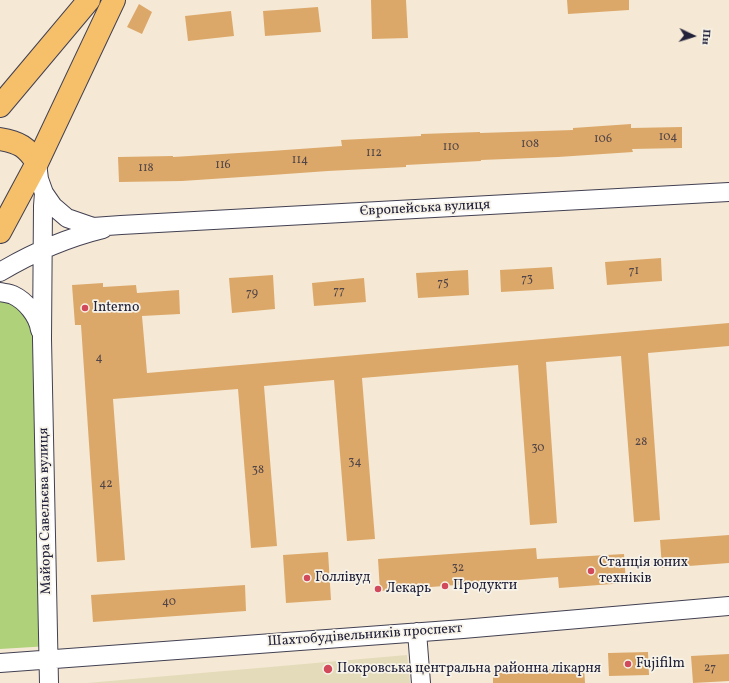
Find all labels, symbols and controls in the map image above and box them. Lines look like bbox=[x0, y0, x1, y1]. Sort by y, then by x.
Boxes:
north arrow bbox=[673, 16, 713, 56]
text: Пн bbox=[697, 29, 713, 45]
house number: 104 bbox=[659, 131, 677, 145]
house number: 106 bbox=[594, 133, 612, 147]
house number: 108 bbox=[521, 138, 539, 152]
house number: 110 bbox=[443, 141, 459, 155]
house number: 112 bbox=[366, 147, 382, 161]
house number: 114 bbox=[292, 154, 308, 168]
house number: 116 bbox=[215, 159, 231, 173]
house number: 118 bbox=[138, 162, 154, 176]
street label: Європейська вулиця bbox=[359, 197, 491, 221]
house number: 71 bbox=[629, 265, 639, 279]
house number: 73 bbox=[521, 273, 533, 287]
house number: 75 bbox=[437, 277, 449, 291]
house number: 77 bbox=[333, 285, 345, 299]
house number: 79 bbox=[246, 287, 258, 301]
place label: Interno bbox=[93, 300, 139, 316]
marker: Interno bbox=[80, 303, 90, 313]
house number: 4 bbox=[95, 352, 103, 366]
street label: Майора Савельєва вулиця bbox=[36, 427, 56, 595]
house number: 28 bbox=[635, 436, 647, 450]
house number: 30 bbox=[531, 442, 545, 456]
house number: 34 bbox=[348, 456, 362, 470]
house number: 38 bbox=[252, 464, 264, 478]
house number: 42 bbox=[99, 478, 113, 492]
place label: Станція юних техніків bbox=[599, 555, 688, 588]
house number: 32 bbox=[452, 562, 464, 576]
marker: Станція юних техніків bbox=[586, 566, 596, 576]
place label: Голлівуд bbox=[315, 570, 370, 586]
marker: Голлівуд bbox=[302, 573, 312, 583]
place label: Продукти bbox=[453, 578, 517, 594]
place label: Лекарь bbox=[386, 581, 431, 597]
marker: Продукти bbox=[440, 581, 450, 591]
marker: Лекарь bbox=[373, 584, 383, 594]
house number: 40 bbox=[162, 596, 176, 610]
street label: Шахтобудівельників проспект bbox=[267, 621, 463, 651]
place label: Fujifilm bbox=[636, 656, 685, 672]
marker: Fujifilm bbox=[623, 659, 633, 669]
place label: Покровська центральна районна лікарня bbox=[337, 661, 601, 677]
house number: 27 bbox=[704, 662, 716, 676]
marker: Покровська центральна районна лікарня bbox=[322, 663, 334, 675]

